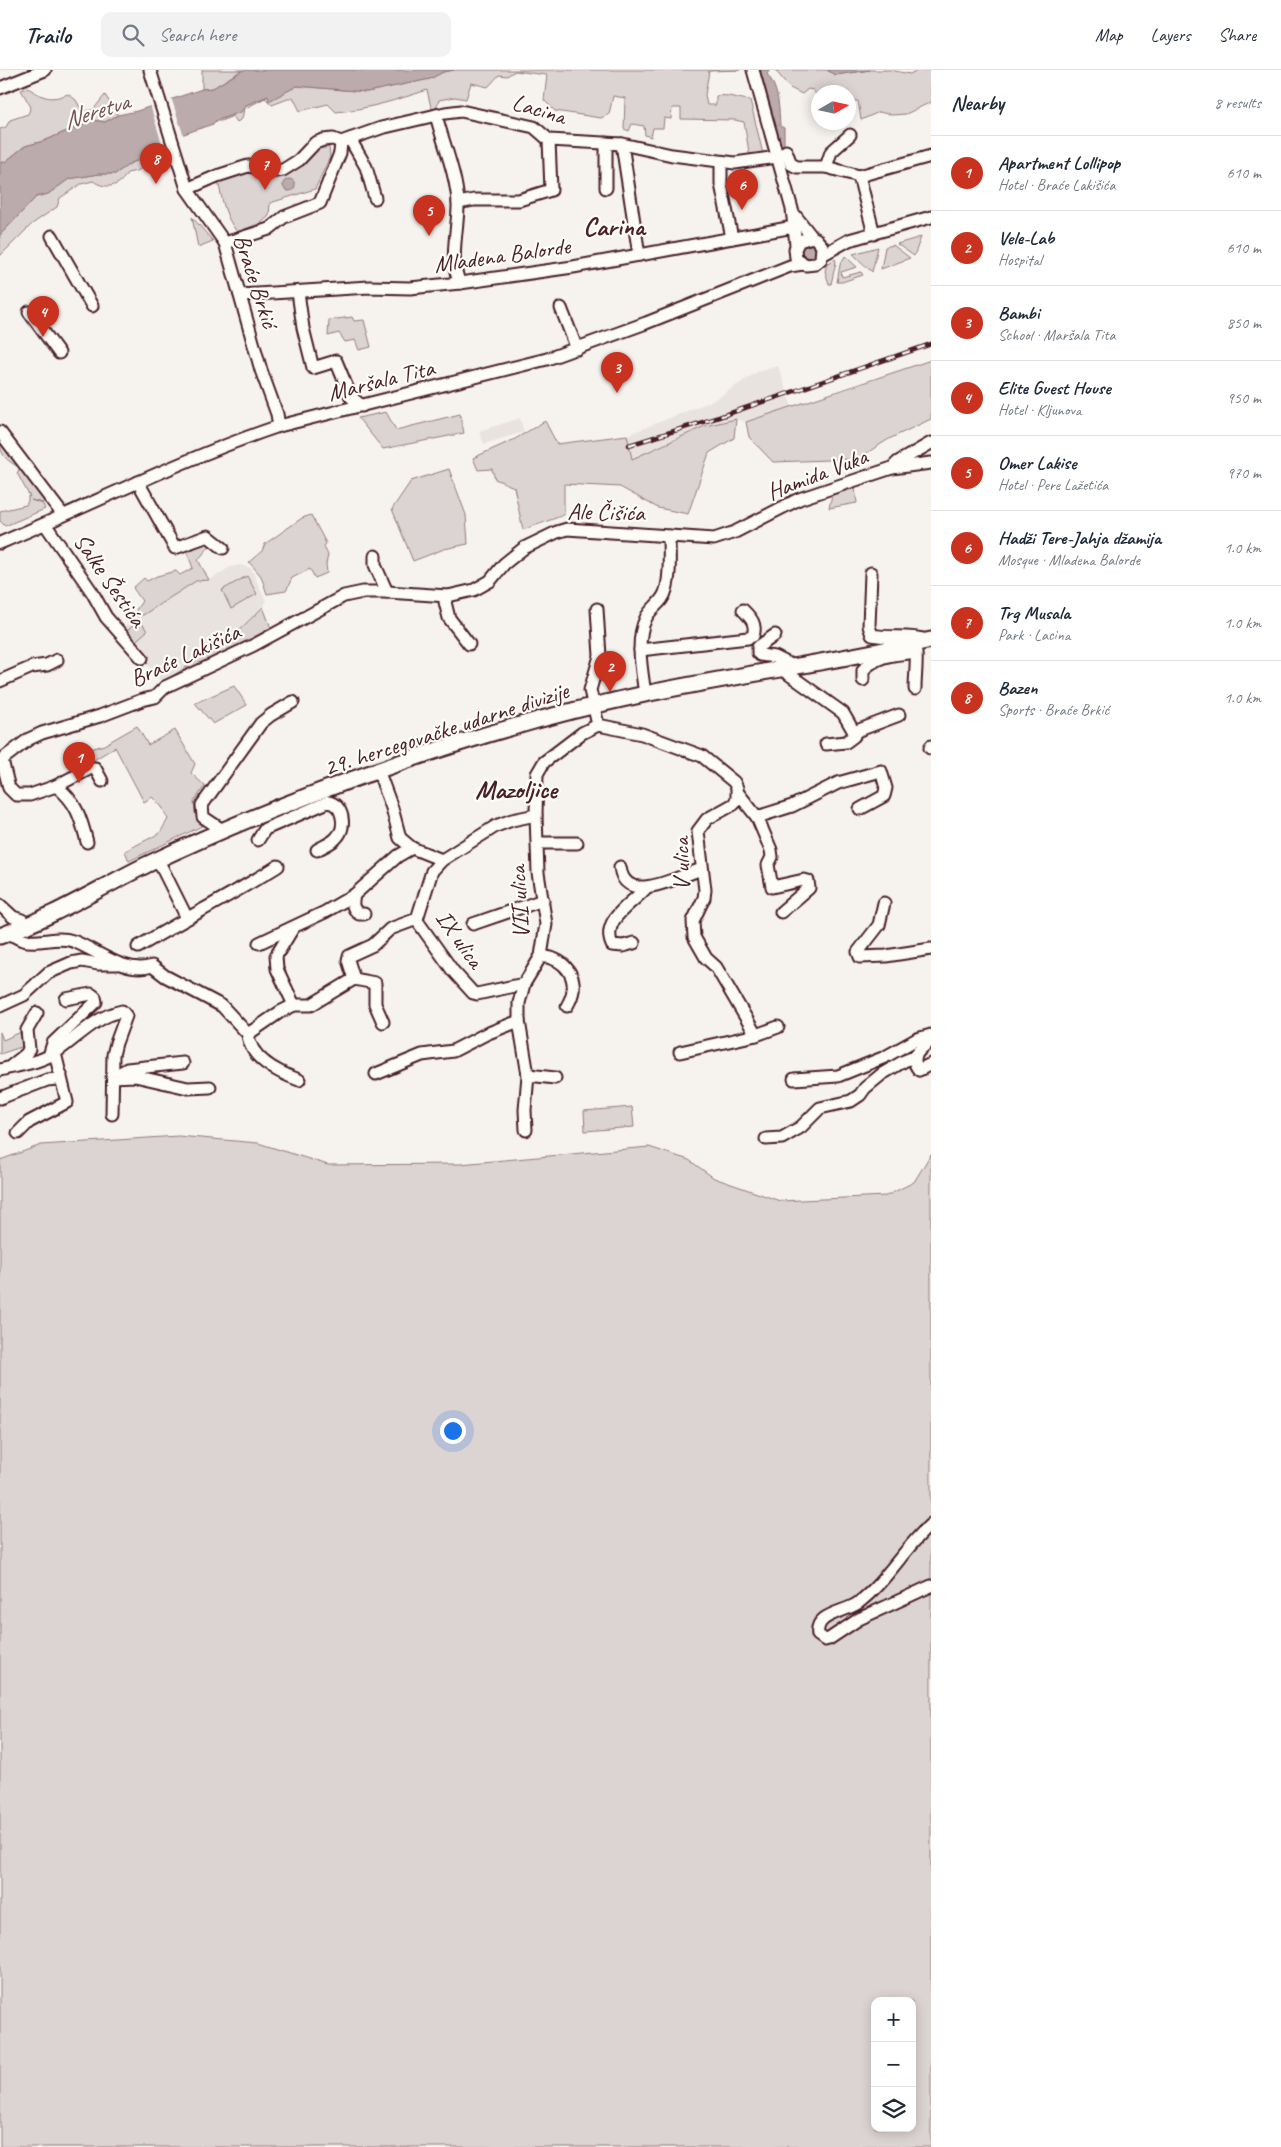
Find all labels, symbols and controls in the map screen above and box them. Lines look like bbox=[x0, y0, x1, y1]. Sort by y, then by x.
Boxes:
search box bbox=[101, 12, 451, 57]
text: Trailo bbox=[25, 20, 71, 50]
icon: search bbox=[119, 21, 147, 49]
text: Search here bbox=[159, 23, 236, 47]
text: Map bbox=[1095, 24, 1123, 46]
text: Layers bbox=[1151, 24, 1190, 46]
text: Share bbox=[1218, 24, 1256, 46]
water label: Neretva bbox=[59, 85, 136, 137]
north arrow bbox=[811, 85, 856, 130]
street label: Lacina bbox=[509, 87, 571, 132]
text: Nearby bbox=[951, 90, 1004, 116]
text: 8 results bbox=[1214, 93, 1261, 113]
pin: 8 bbox=[140, 143, 172, 184]
pin: 7 bbox=[249, 149, 281, 190]
text: Apartment Lollipop bbox=[998, 151, 1120, 175]
text: 1 bbox=[963, 163, 971, 183]
text: 610 m bbox=[1227, 163, 1261, 183]
pin: 6 bbox=[726, 169, 758, 210]
text: Hotel · Braće Lakišića bbox=[998, 175, 1116, 195]
pin: 5 bbox=[413, 195, 445, 236]
district label: Carina bbox=[583, 210, 647, 243]
text: Vele-Lab bbox=[998, 226, 1054, 250]
street label: Braće Brkić bbox=[227, 230, 286, 335]
street label: Mladena Balorde bbox=[432, 230, 574, 279]
text: 2 bbox=[963, 238, 971, 258]
text: 610 m bbox=[1227, 238, 1261, 258]
text: Hospital bbox=[998, 250, 1042, 270]
pin: 4 bbox=[27, 296, 59, 337]
text: Bambi bbox=[998, 301, 1039, 325]
text: 3 bbox=[963, 313, 971, 333]
text: 850 m bbox=[1227, 313, 1261, 333]
text: School · Maršala Tita bbox=[998, 325, 1115, 345]
street label: Maršala Tita bbox=[325, 352, 439, 408]
pin: 3 bbox=[601, 352, 633, 393]
text: Elite Guest House bbox=[998, 376, 1111, 400]
text: 4 bbox=[963, 388, 971, 408]
text: 950 m bbox=[1227, 388, 1261, 408]
text: Hotel · Kljunova bbox=[998, 400, 1081, 420]
street label: Hamida Vuka bbox=[762, 441, 873, 507]
text: Omer Lakise bbox=[998, 451, 1076, 475]
text: 5 bbox=[964, 463, 970, 483]
text: 970 m bbox=[1227, 463, 1261, 483]
text: Hotel · Pere Lažetića bbox=[998, 475, 1108, 495]
street label: Ale Čišića bbox=[567, 496, 646, 528]
text: Hadži Tere-Jahja džamija bbox=[998, 526, 1161, 550]
street label: Salke Šestića bbox=[67, 527, 154, 634]
text: 6 bbox=[963, 538, 971, 558]
text: 1.0 km bbox=[1224, 538, 1261, 558]
text: Mosque · Mladena Balorde bbox=[998, 550, 1140, 570]
text: Trg Musala bbox=[998, 601, 1070, 625]
text: 7 bbox=[963, 613, 971, 633]
text: 1.0 km bbox=[1224, 613, 1261, 633]
street label: Braće Lakišića bbox=[125, 616, 246, 694]
text: Park · Lacina bbox=[998, 625, 1070, 645]
pin: 2 bbox=[594, 651, 626, 692]
street label: 29. hercegovačke udarne divizije bbox=[320, 675, 574, 783]
text: Bazen bbox=[998, 676, 1037, 700]
text: 8 bbox=[963, 688, 971, 708]
text: 1.0 km bbox=[1224, 688, 1261, 708]
text: Sports · Braće Brkić bbox=[998, 700, 1109, 720]
pin: 1 bbox=[63, 742, 95, 783]
district label: Mazoljice bbox=[475, 773, 559, 806]
street label: V ulica bbox=[665, 835, 696, 891]
street label: VII ulica bbox=[502, 863, 536, 939]
street label: IX ulica bbox=[429, 904, 492, 976]
your location bbox=[440, 1418, 466, 1444]
map controls bbox=[871, 1997, 916, 2132]
button: + bbox=[871, 1997, 916, 2042]
button: − bbox=[871, 2042, 916, 2087]
button: layers bbox=[871, 2087, 916, 2132]

